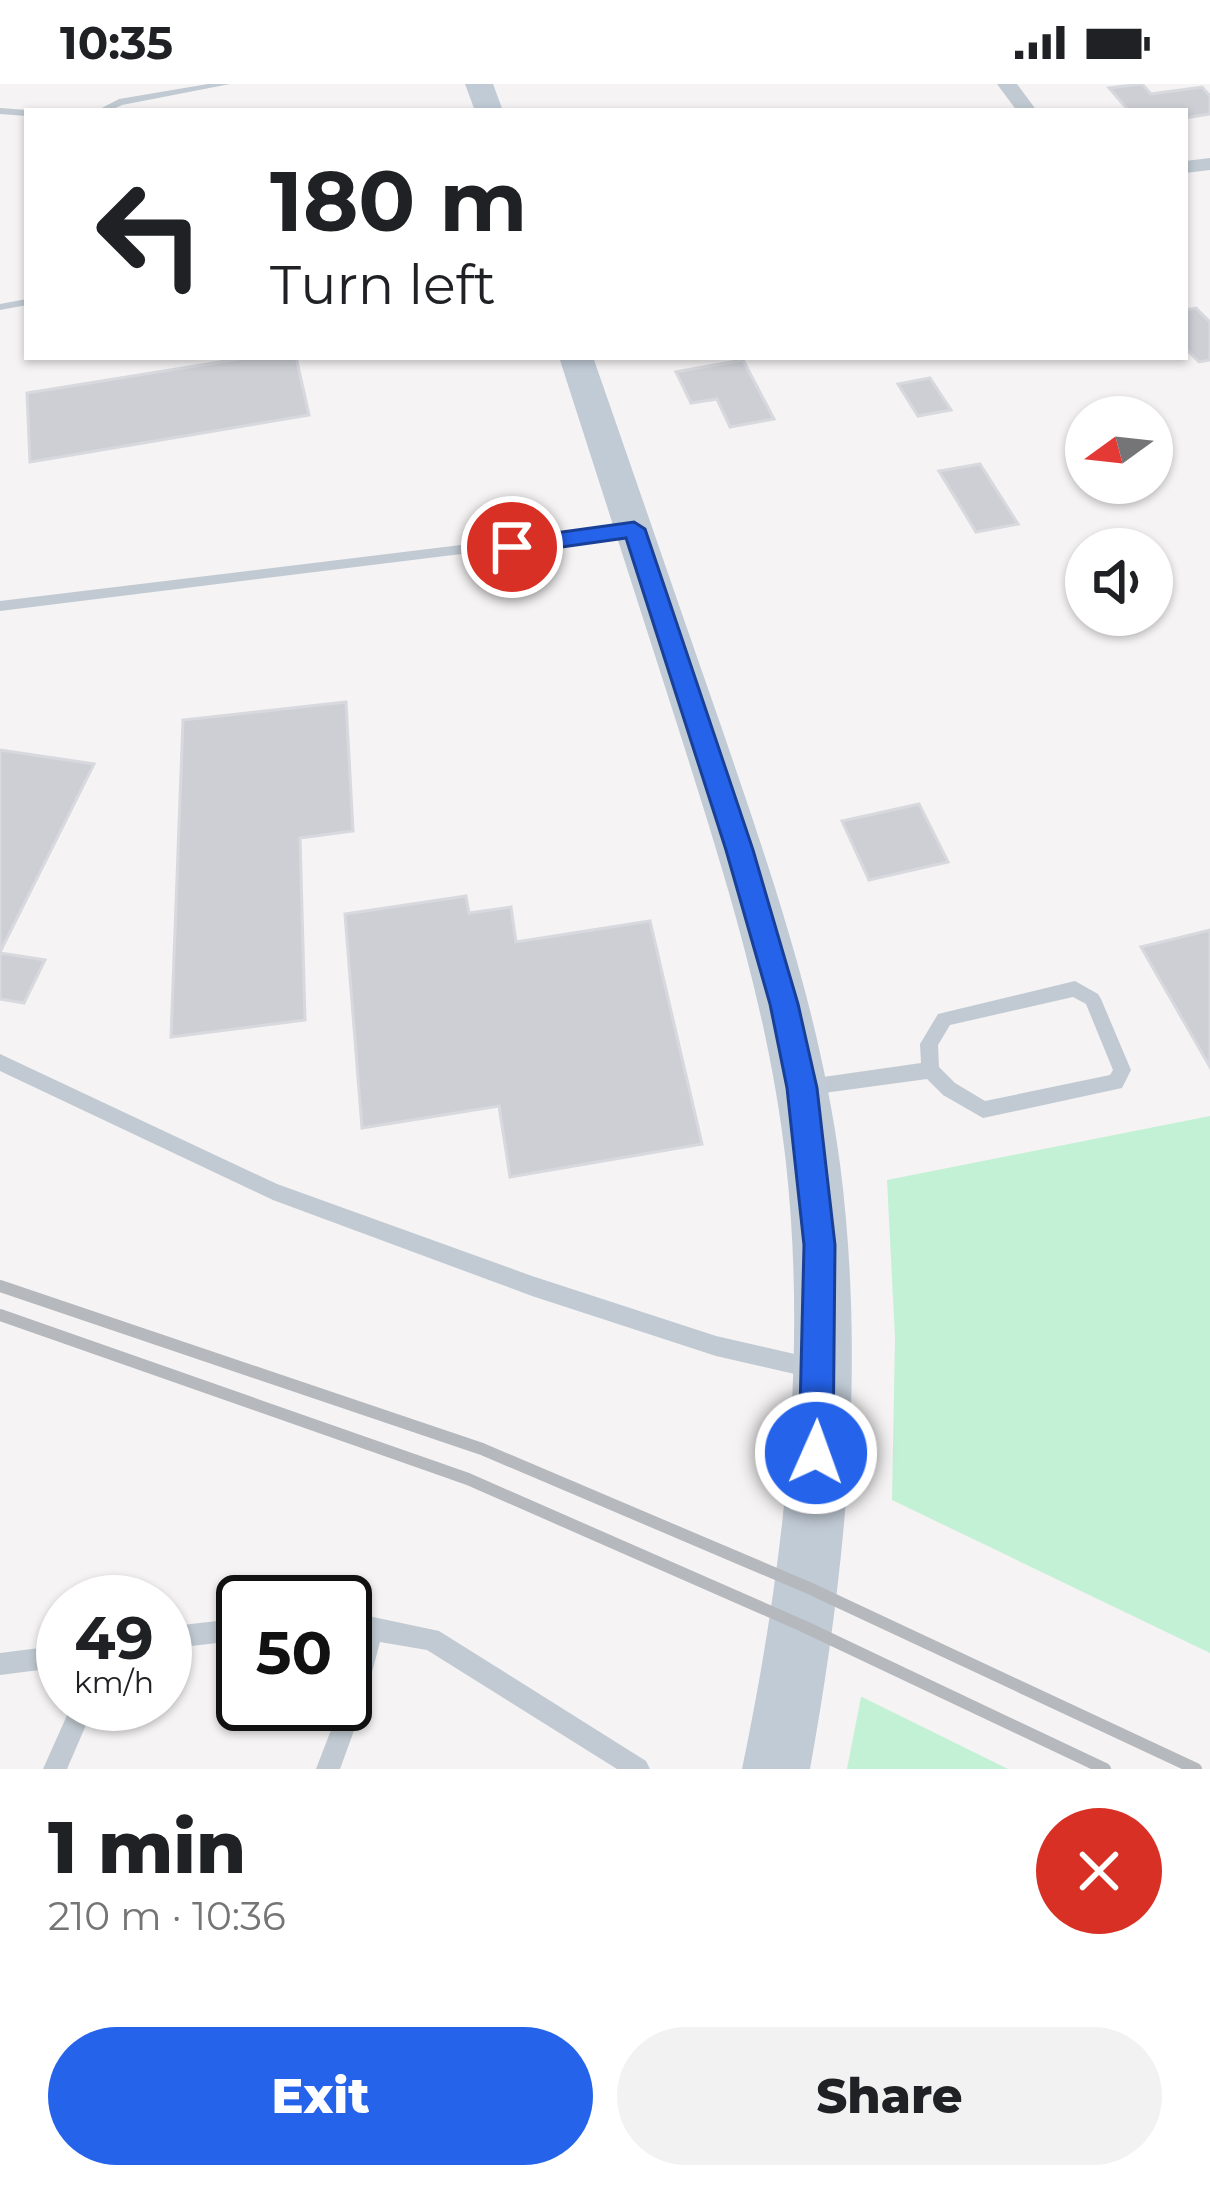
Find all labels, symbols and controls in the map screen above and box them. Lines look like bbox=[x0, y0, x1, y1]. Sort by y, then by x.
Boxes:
text: 10:35 bbox=[60, 15, 173, 70]
text: 180 m bbox=[270, 150, 527, 252]
icon: left bbox=[72, 156, 228, 312]
text: Turn left bbox=[270, 252, 496, 318]
north arrow bbox=[1065, 396, 1173, 504]
map controls bbox=[1065, 396, 1173, 636]
pin bbox=[461, 496, 563, 598]
icon: arrive bbox=[479, 514, 545, 580]
button: sound bbox=[1065, 528, 1173, 636]
position arrow bbox=[753, 1390, 879, 1516]
speed limit sign: 50 bbox=[216, 1575, 372, 1731]
text: 49 bbox=[74, 1601, 154, 1674]
text: km/h bbox=[74, 1664, 154, 1701]
text: 1 min bbox=[48, 1803, 246, 1891]
button: close bbox=[1036, 1808, 1162, 1934]
text: 210 m · 10:36 bbox=[48, 1892, 286, 1940]
button: Exit bbox=[48, 2027, 593, 2165]
button: Share bbox=[617, 2027, 1162, 2165]

